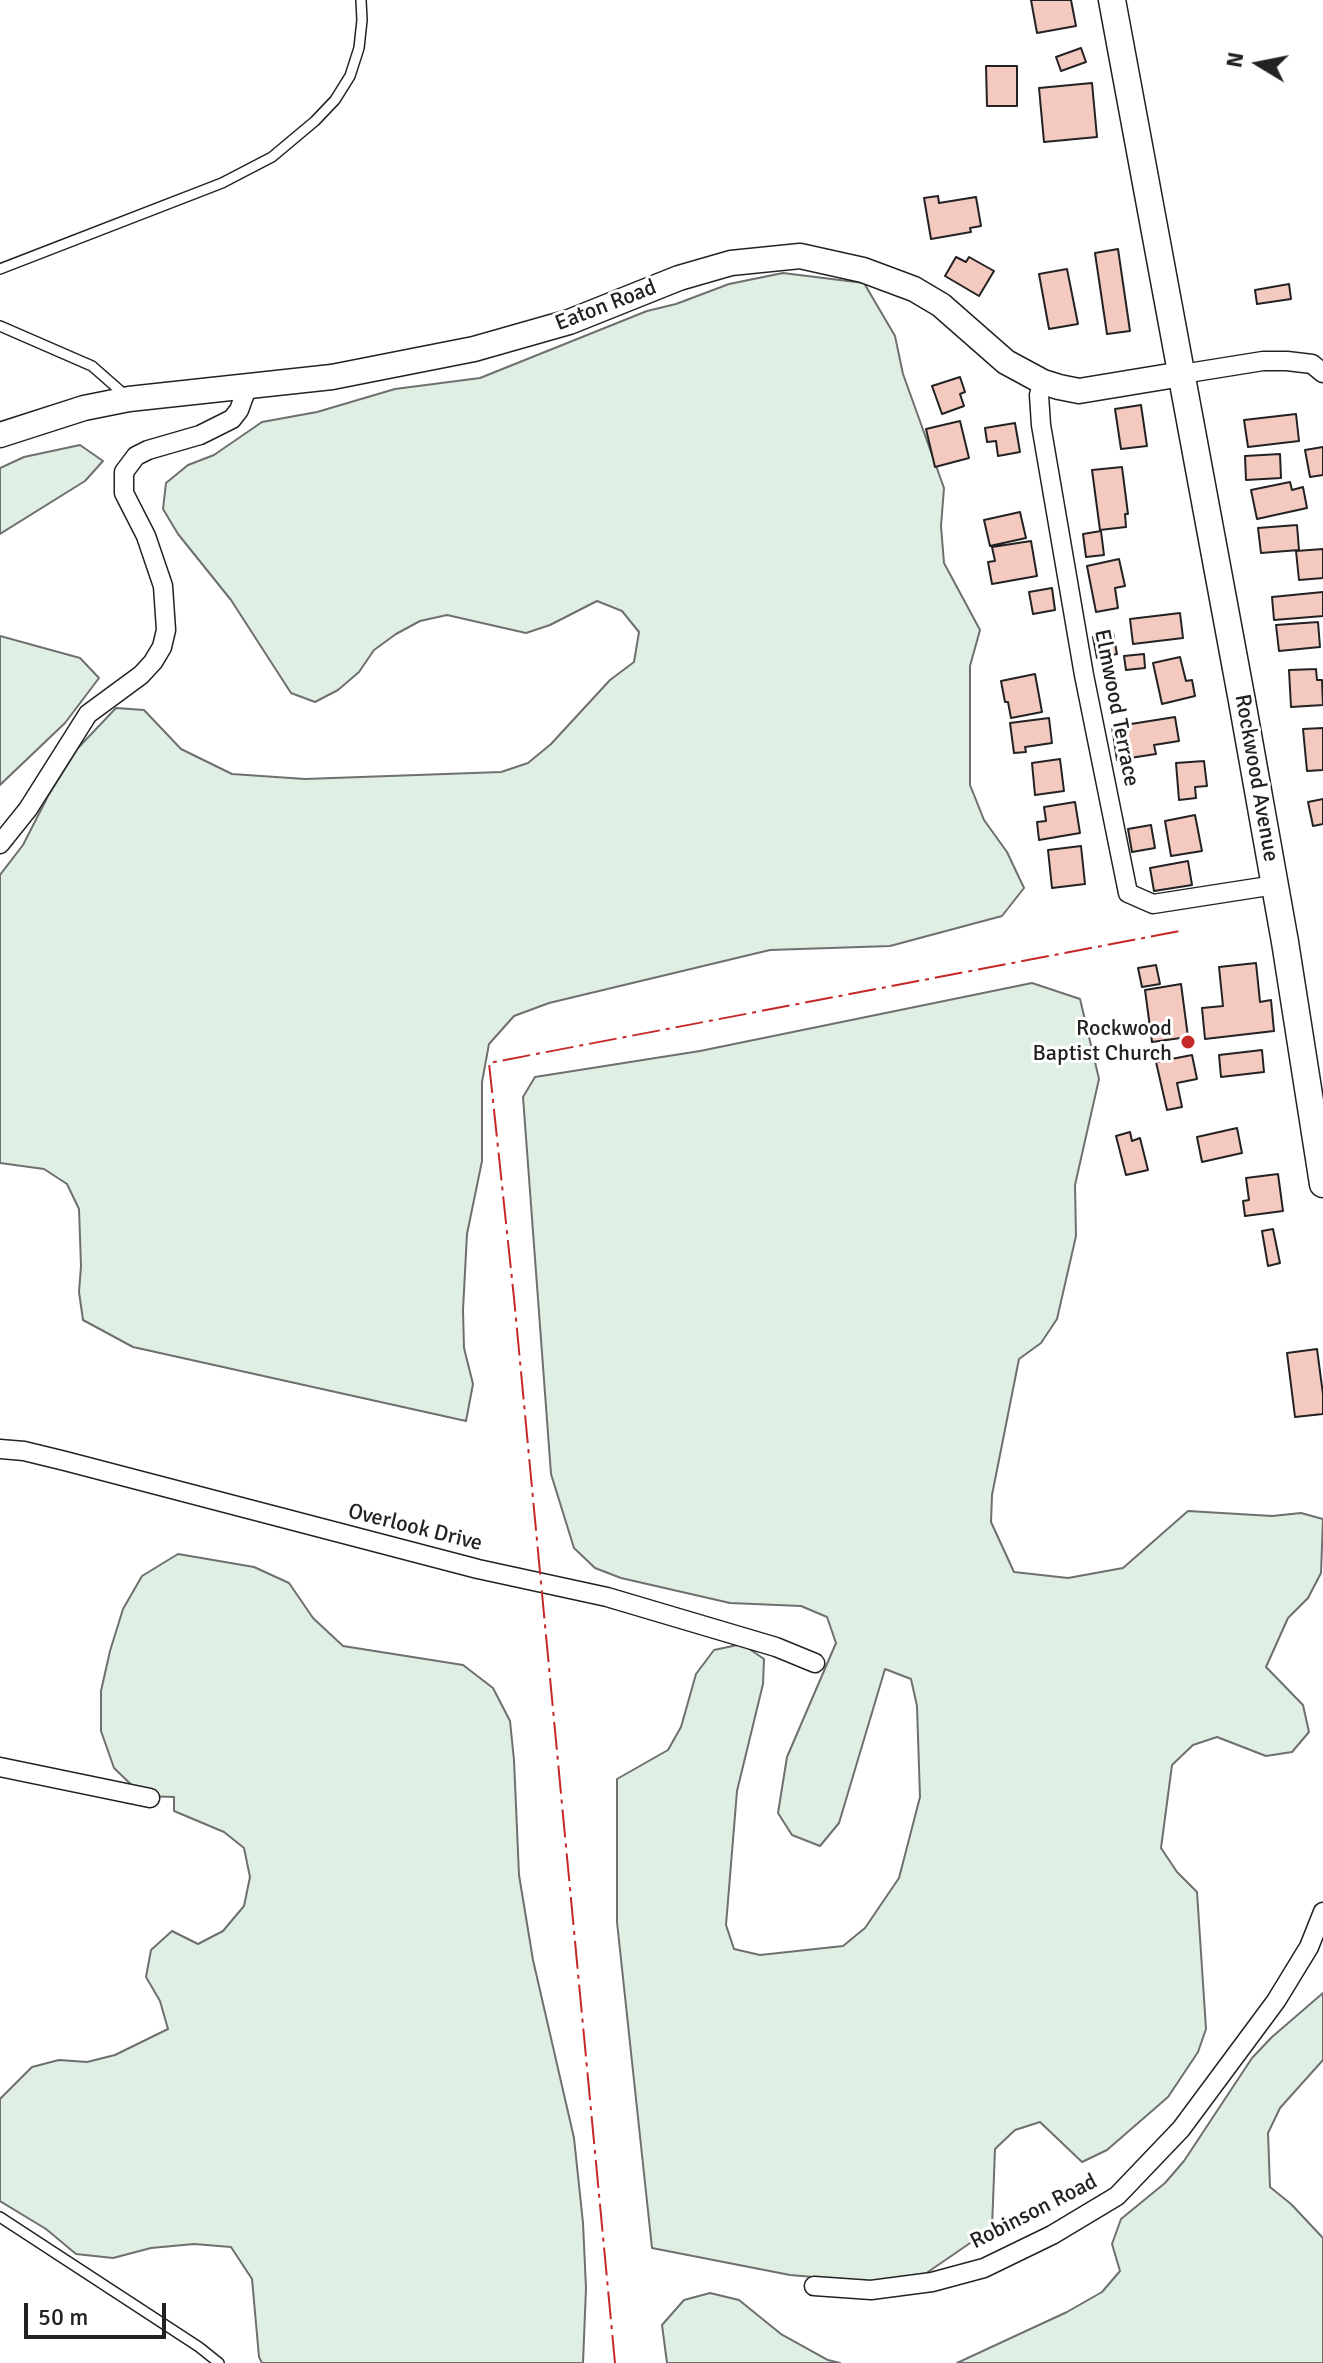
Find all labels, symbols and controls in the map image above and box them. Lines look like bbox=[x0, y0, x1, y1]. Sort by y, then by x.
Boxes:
north arrow bbox=[1219, 24, 1299, 104]
text: N bbox=[1220, 50, 1249, 70]
street label: Eaton Road bbox=[552, 275, 660, 337]
street label: Elmwood Terrace bbox=[1088, 627, 1144, 789]
street label: Rockwood Avenue bbox=[1228, 692, 1284, 864]
place label: Rockwood Baptist Church bbox=[1033, 1016, 1172, 1068]
marker: Rockwood Baptist Church bbox=[1179, 1033, 1197, 1051]
street label: Overlook Drive bbox=[345, 1499, 485, 1557]
street label: Robinson Road bbox=[966, 2169, 1102, 2255]
scale bar bbox=[28, 2287, 170, 2337]
text: 50 m bbox=[38, 2302, 88, 2332]

